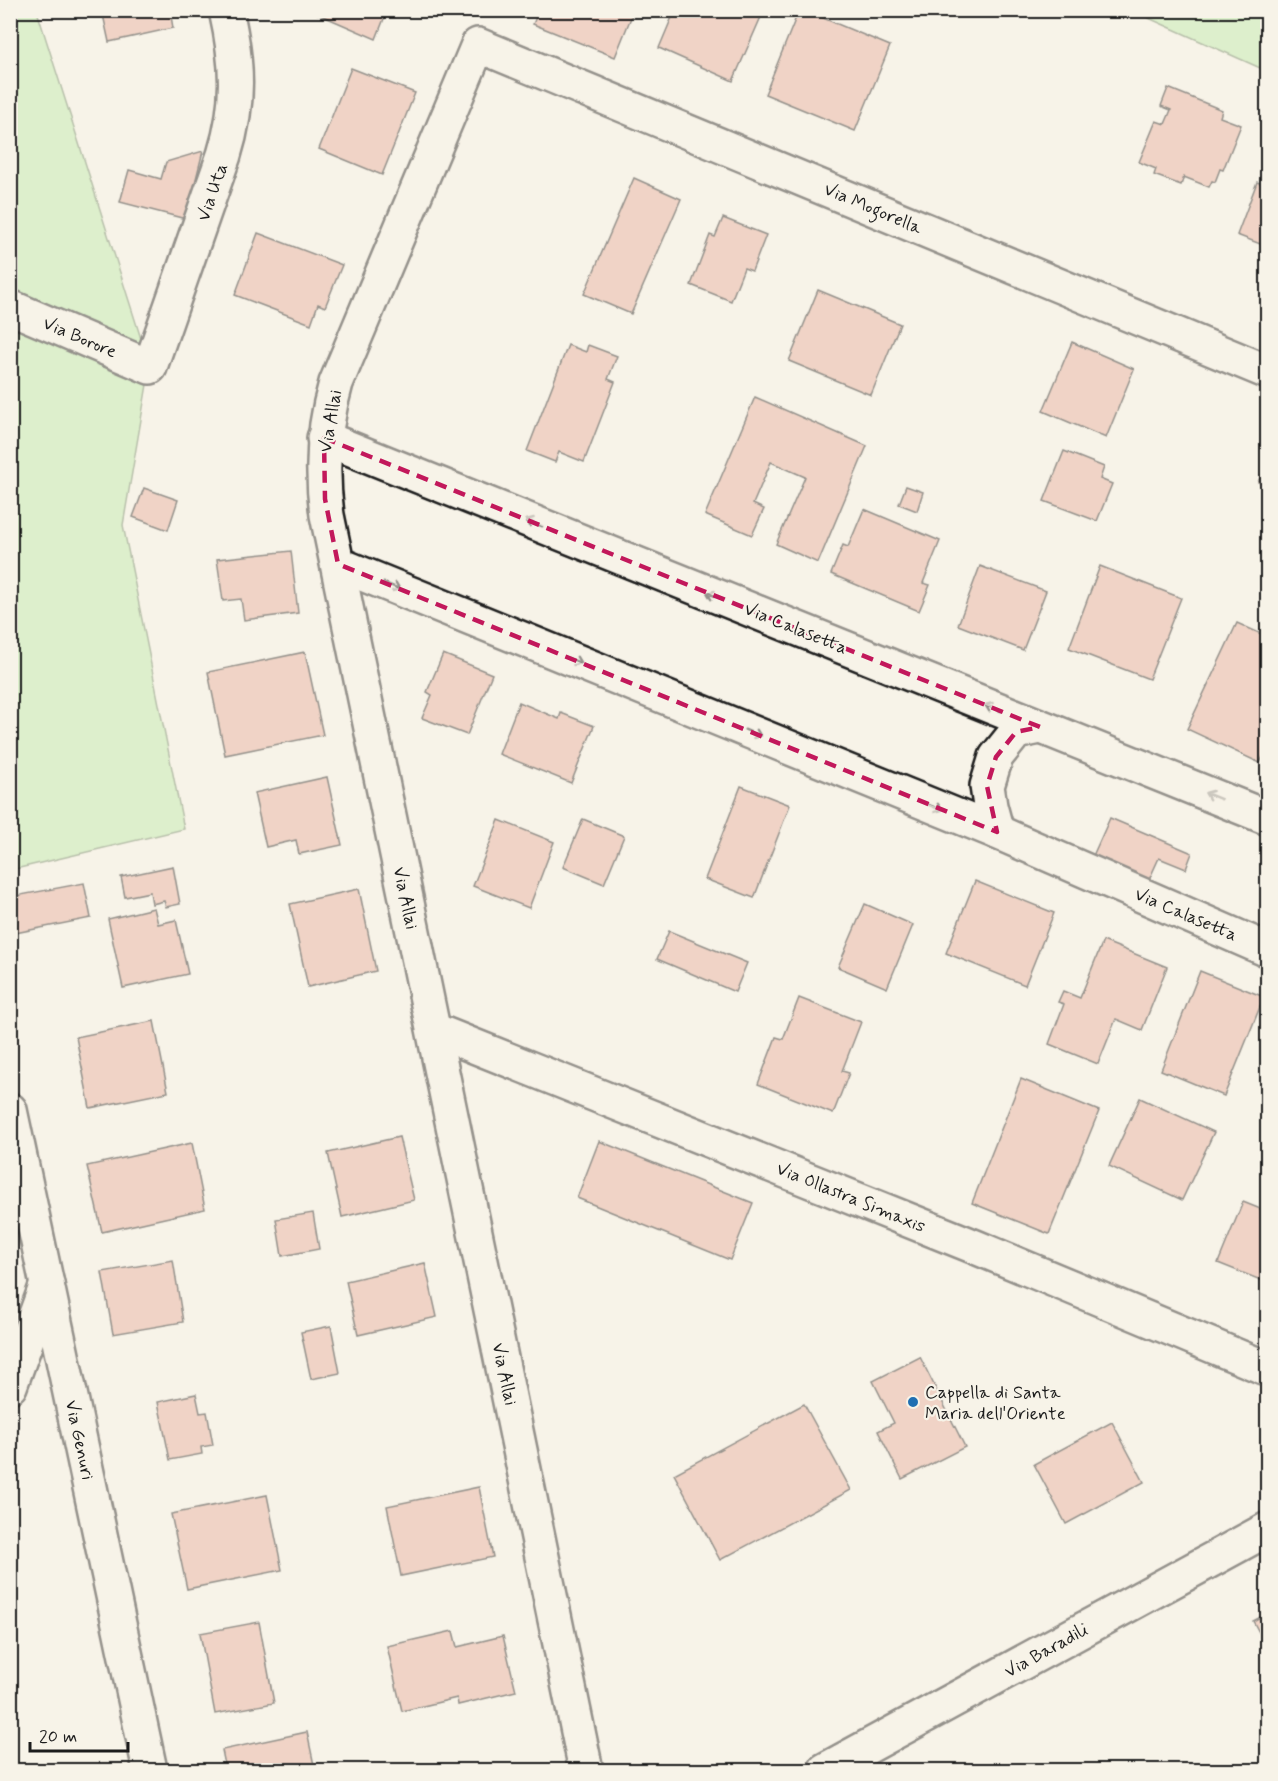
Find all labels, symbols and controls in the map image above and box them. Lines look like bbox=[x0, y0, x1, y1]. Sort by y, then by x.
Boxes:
street label: Via Uta bbox=[192, 160, 234, 225]
street label: Via Mogorella bbox=[819, 178, 925, 242]
street label: Via Borore bbox=[39, 312, 120, 364]
street label: Via Allai bbox=[314, 388, 348, 454]
one-way arrow bbox=[526, 517, 544, 528]
one-way arrow bbox=[382, 581, 401, 592]
one-way arrow bbox=[706, 590, 725, 601]
street label: Via Calasetta bbox=[740, 597, 851, 661]
one-way arrow bbox=[563, 655, 581, 666]
one-way arrow bbox=[985, 702, 1003, 713]
one-way arrow bbox=[743, 728, 762, 739]
one-way arrow bbox=[1205, 790, 1223, 801]
one-way arrow bbox=[924, 802, 942, 813]
street label: Via Allai bbox=[387, 865, 423, 932]
street label: Via Calasetta bbox=[1131, 883, 1241, 947]
street label: Via Ollastra Simaxis bbox=[773, 1157, 929, 1239]
street label: Via Allai bbox=[486, 1341, 522, 1408]
place label: Cappella di Santa Maria dell'Oriente bbox=[925, 1381, 1066, 1426]
marker: Cappella di Santa Maria dell'Oriente bbox=[906, 1395, 920, 1409]
street label: Via Genuri bbox=[59, 1398, 99, 1482]
street label: Via Baradili bbox=[1000, 1618, 1093, 1684]
scale bar bbox=[30, 1715, 128, 1753]
text: 20 m bbox=[39, 1725, 77, 1749]

